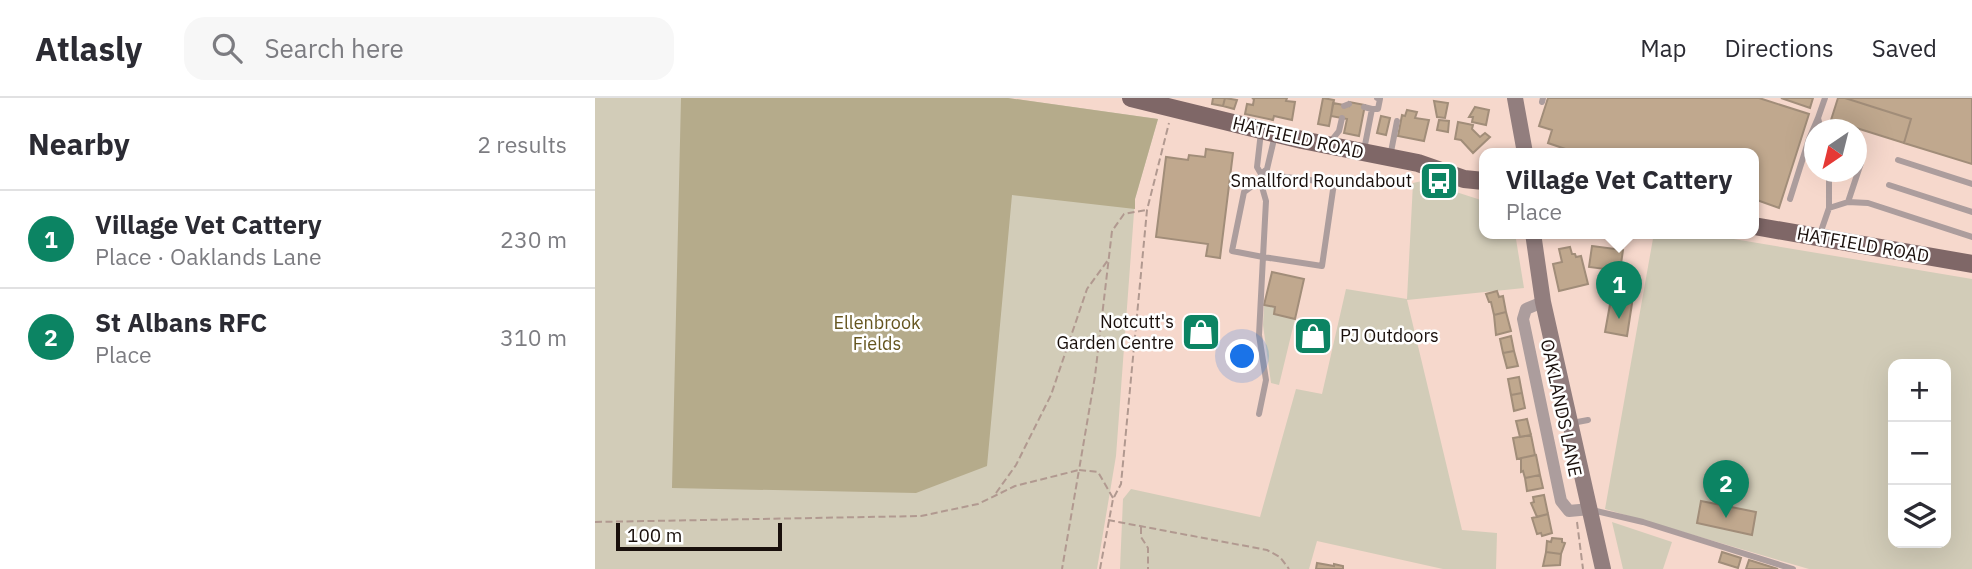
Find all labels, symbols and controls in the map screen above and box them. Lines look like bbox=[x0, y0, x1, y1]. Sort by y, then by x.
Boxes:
search box bbox=[184, 17, 674, 80]
text: Atlasly bbox=[35, 27, 142, 70]
icon: search bbox=[208, 29, 246, 67]
text: Search here bbox=[264, 31, 404, 65]
text: Map bbox=[1640, 32, 1686, 64]
text: Directions bbox=[1724, 32, 1834, 64]
text: Saved bbox=[1872, 32, 1937, 64]
street label: HATFIELD ROAD bbox=[1230, 111, 1366, 164]
north arrow bbox=[1804, 119, 1867, 182]
text: Nearby bbox=[28, 124, 130, 163]
text: 2 results bbox=[477, 129, 567, 159]
popup bbox=[1479, 148, 1759, 239]
bus stop icon: Smallford Roundabout bbox=[1418, 160, 1460, 202]
text: Village Vet Cattery bbox=[1506, 162, 1732, 196]
place label: Smallford Roundabout bbox=[1231, 169, 1412, 192]
text: Place bbox=[1506, 196, 1562, 226]
text: Village Vet Cattery bbox=[95, 207, 322, 241]
street label: HATFIELD ROAD bbox=[1795, 222, 1931, 267]
text: 1 bbox=[44, 224, 58, 254]
text: 230 m bbox=[500, 224, 567, 254]
text: Place · Oaklands Lane bbox=[95, 241, 322, 271]
pin: 1 bbox=[1596, 261, 1642, 319]
text: St Albans RFC bbox=[95, 305, 267, 339]
place label: Notcutt's Garden Centre bbox=[1057, 310, 1174, 354]
park label: Ellenbrook Fields bbox=[834, 311, 921, 355]
shop icon: Notcutt's Garden Centre bbox=[1180, 311, 1222, 353]
shop icon: PJ Outdoors bbox=[1292, 315, 1334, 357]
text: 2 bbox=[44, 322, 58, 352]
text: 310 m bbox=[500, 322, 567, 352]
place label: PJ Outdoors bbox=[1340, 324, 1439, 347]
street label: OAKLANDS LANE bbox=[1536, 337, 1587, 479]
text: Place bbox=[95, 339, 152, 369]
your location bbox=[1225, 339, 1259, 373]
map controls bbox=[1888, 359, 1951, 548]
button: + bbox=[1888, 359, 1951, 422]
button: − bbox=[1888, 422, 1951, 485]
pin: 2 bbox=[1703, 460, 1749, 518]
button: layers bbox=[1888, 485, 1951, 548]
scale bar bbox=[616, 520, 782, 552]
text: 100 m bbox=[627, 523, 682, 547]

